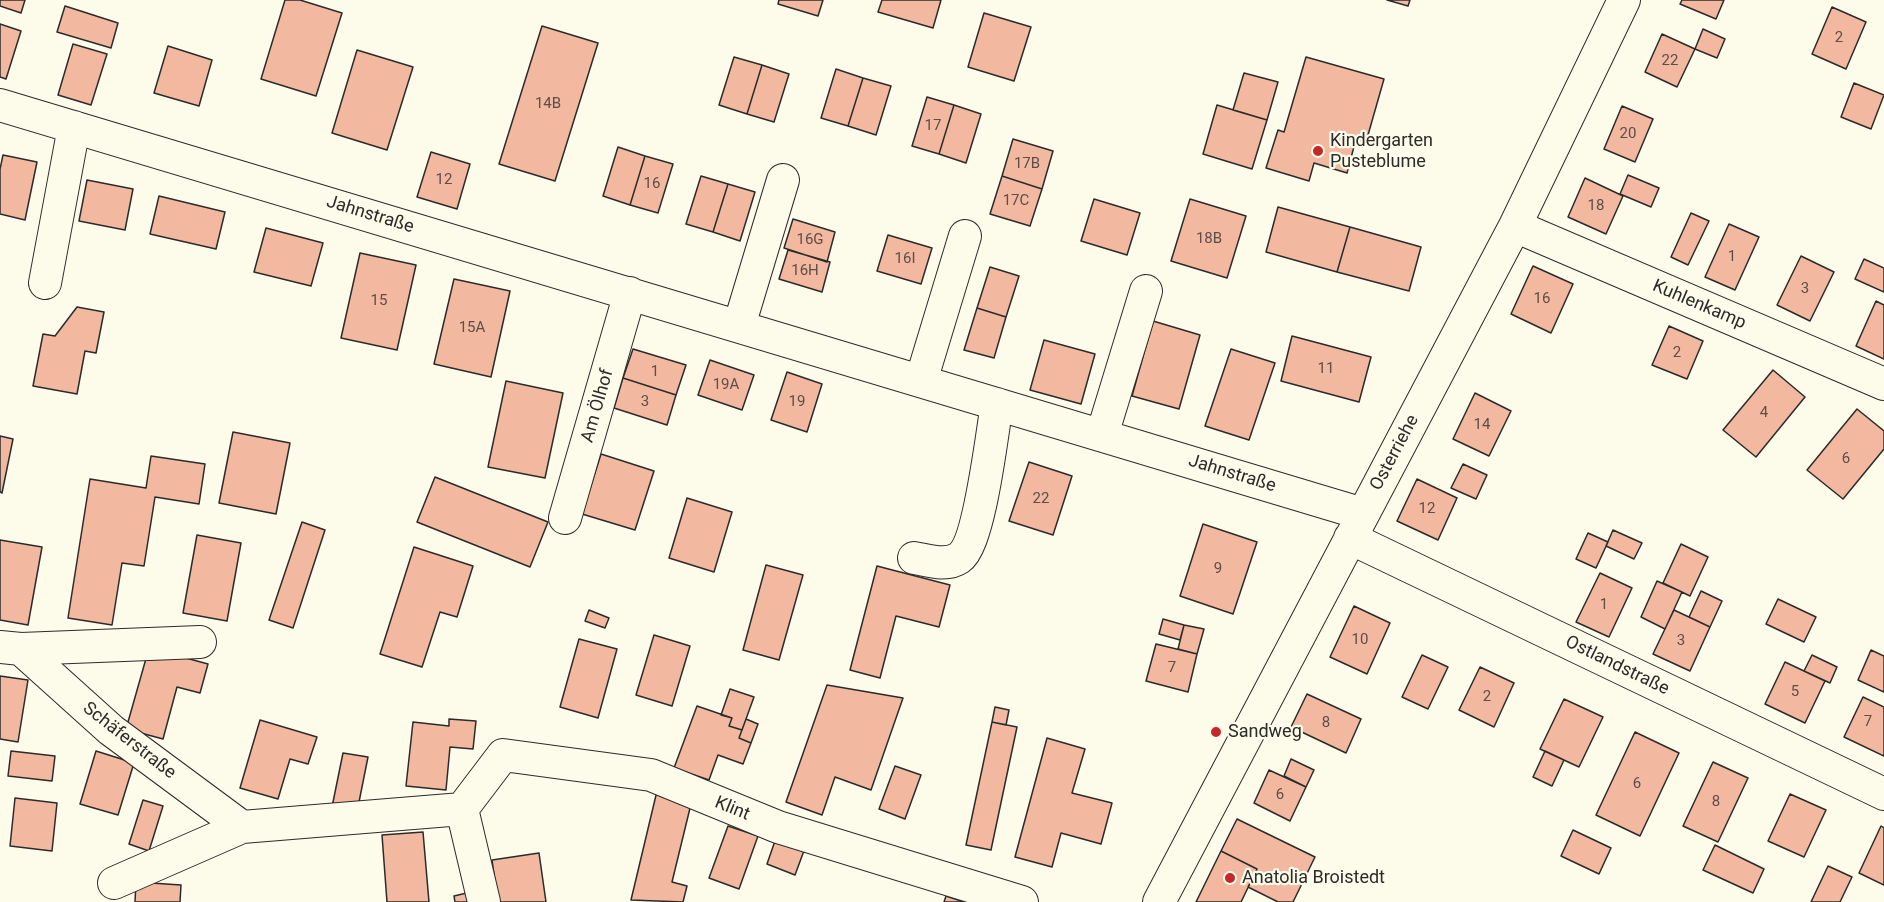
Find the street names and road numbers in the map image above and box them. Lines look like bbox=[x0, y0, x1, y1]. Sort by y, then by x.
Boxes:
street label: Jahnstraße bbox=[324, 191, 416, 239]
street label: Kuhlenkamp bbox=[1649, 276, 1749, 334]
street label: Am Ölhof bbox=[577, 367, 619, 445]
street label: Osterriehe bbox=[1366, 411, 1424, 495]
street label: Jahnstraße bbox=[1186, 450, 1278, 498]
street label: Ostlandstraße bbox=[1562, 632, 1672, 700]
street label: Schäferstraße bbox=[78, 698, 180, 784]
street label: Klint bbox=[711, 792, 753, 826]

